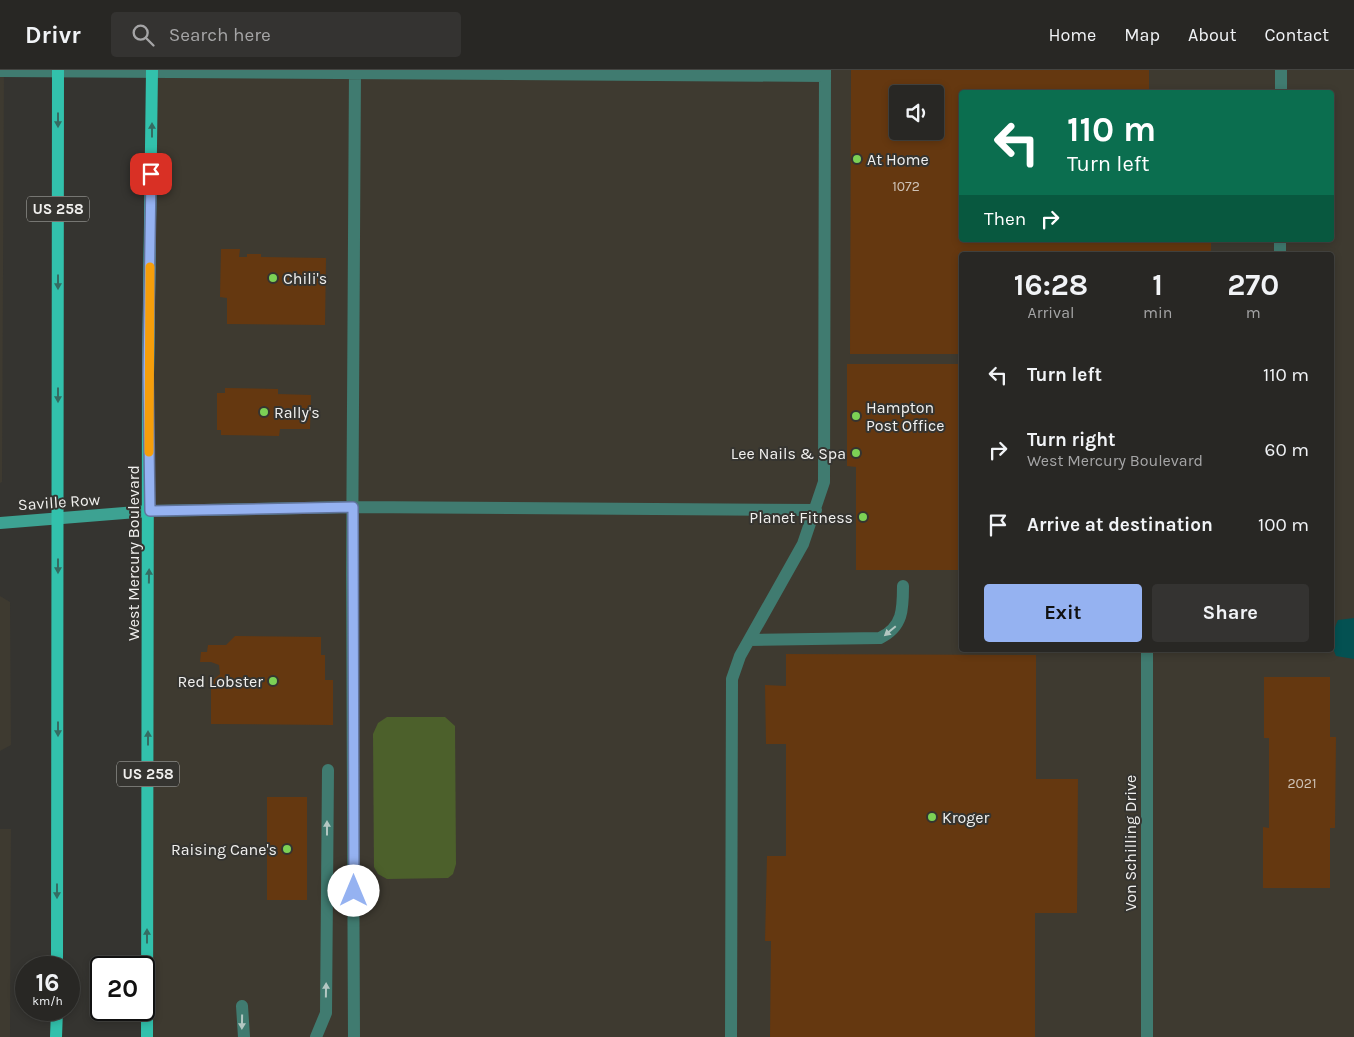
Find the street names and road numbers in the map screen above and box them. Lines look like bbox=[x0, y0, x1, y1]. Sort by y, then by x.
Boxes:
road number: US 258 bbox=[27, 196, 89, 222]
street label: West Mercury Boulevard bbox=[124, 465, 143, 641]
street label: Saville Row bbox=[17, 490, 101, 514]
road number: US 258 bbox=[117, 762, 179, 786]
street label: Von Schilling Drive bbox=[1121, 775, 1140, 911]

